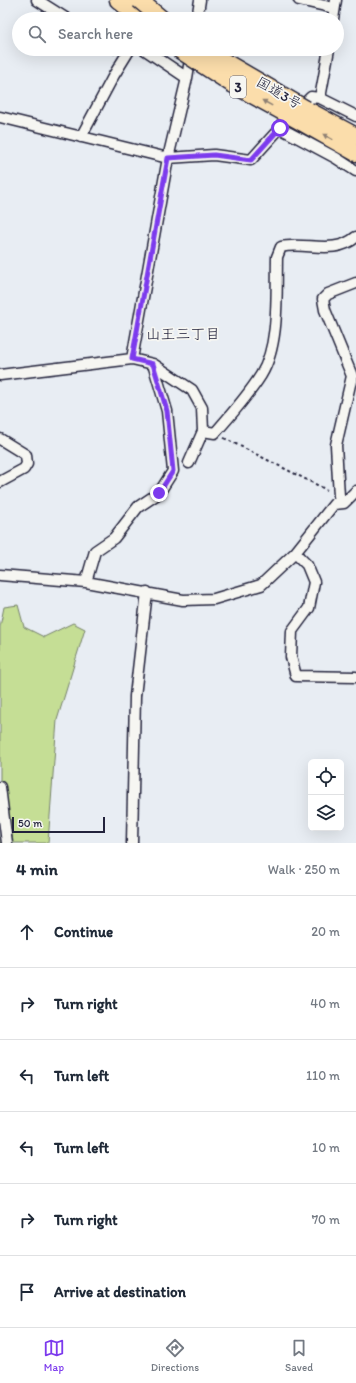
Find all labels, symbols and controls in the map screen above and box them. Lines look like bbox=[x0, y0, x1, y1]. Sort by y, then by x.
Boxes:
search box bbox=[12, 12, 344, 56]
icon: search bbox=[26, 23, 48, 45]
text: Search here bbox=[58, 25, 133, 43]
street label: 国道3号 bbox=[253, 73, 305, 113]
road number: 3 bbox=[230, 76, 246, 98]
one-way arrow bbox=[261, 100, 273, 106]
route start bbox=[271, 119, 289, 137]
one-way arrow bbox=[323, 134, 334, 141]
district label: 山王三丁目 bbox=[145, 325, 221, 343]
route end bbox=[150, 484, 168, 502]
map controls bbox=[308, 759, 344, 831]
button: locate bbox=[308, 759, 344, 795]
button: layers bbox=[308, 795, 344, 831]
scale bar bbox=[12, 815, 105, 834]
text: 50 m bbox=[18, 817, 42, 830]
text: 4 min bbox=[16, 859, 58, 879]
text: Walk · 250 m bbox=[268, 862, 340, 877]
icon: ahead bbox=[16, 921, 38, 943]
text: Continue bbox=[54, 923, 113, 941]
text: 20 m bbox=[311, 924, 340, 939]
icon: right bbox=[16, 993, 38, 1015]
text: Turn right bbox=[54, 995, 118, 1013]
text: 40 m bbox=[310, 996, 340, 1011]
icon: left bbox=[16, 1065, 38, 1087]
text: Turn left bbox=[54, 1067, 109, 1085]
text: 110 m bbox=[306, 1068, 340, 1083]
icon: left bbox=[16, 1137, 38, 1159]
text: Turn left bbox=[54, 1139, 109, 1157]
text: 10 m bbox=[312, 1140, 340, 1155]
icon: right bbox=[16, 1209, 38, 1231]
text: Turn right bbox=[54, 1211, 118, 1229]
text: 70 m bbox=[312, 1212, 340, 1227]
icon: arrive bbox=[16, 1281, 38, 1303]
text: Arrive at destination bbox=[54, 1283, 186, 1301]
tab: Map bbox=[43, 1337, 65, 1374]
tab: Directions bbox=[151, 1337, 199, 1374]
tab: Saved bbox=[285, 1337, 313, 1374]

